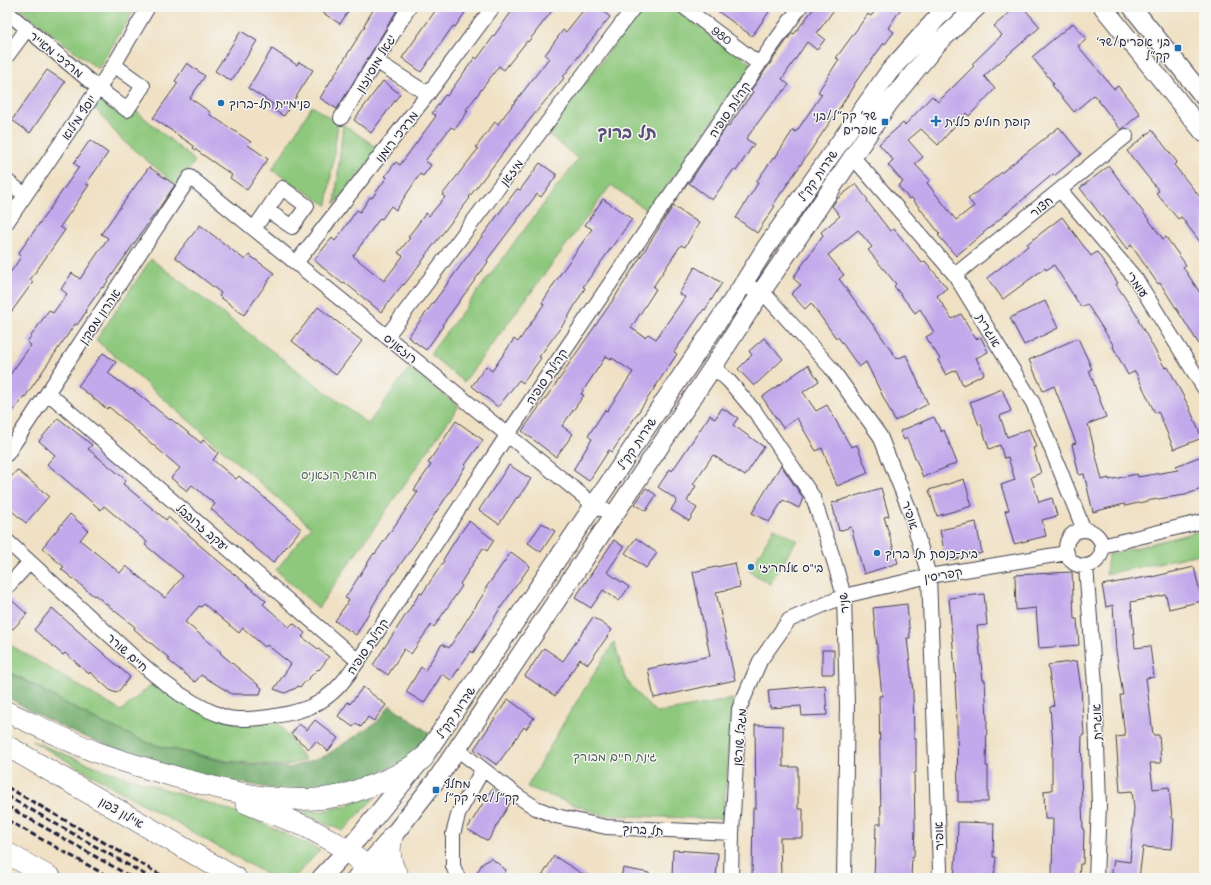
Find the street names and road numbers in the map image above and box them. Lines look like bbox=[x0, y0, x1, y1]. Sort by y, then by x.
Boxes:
street label: 980 bbox=[708, 22, 736, 48]
street label: מרדכי מאייר bbox=[27, 27, 87, 81]
street label: יגאל מוסינזון bbox=[351, 31, 399, 95]
street label: קהילת סופיה bbox=[704, 78, 755, 141]
street label: יוסף מילוא bbox=[57, 91, 99, 143]
street label: מרדכי רומנו bbox=[371, 107, 421, 165]
street label: שדרות קק"ל bbox=[793, 146, 842, 204]
street label: מיזאן bbox=[496, 156, 527, 189]
street label: חצור bbox=[1026, 192, 1056, 220]
street label: עומרי bbox=[1123, 268, 1153, 300]
street label: אהרון מסקין bbox=[75, 285, 124, 347]
street label: אוגרית bbox=[972, 310, 1005, 350]
street label: רוזאניס bbox=[381, 330, 421, 366]
street label: קהילת סופיה bbox=[521, 345, 572, 408]
street label: שדרות קק"ל bbox=[613, 413, 660, 473]
street label: אופיר bbox=[899, 499, 923, 531]
street label: יעקב זרובבל bbox=[173, 500, 233, 554]
street label: קפריסין bbox=[923, 563, 964, 586]
street label: שניר bbox=[834, 591, 852, 614]
street label: קהילת סופיה bbox=[342, 615, 393, 678]
street label: חיים שורר bbox=[104, 629, 152, 675]
street label: שדרות קק"ל bbox=[432, 682, 479, 742]
street label: אוגרית bbox=[1087, 703, 1105, 741]
street label: מגדל שורשן bbox=[729, 708, 750, 767]
street label: איילון צפון bbox=[96, 793, 147, 832]
street label: תל ברוך bbox=[622, 820, 664, 838]
street label: אופיר bbox=[929, 821, 946, 851]

